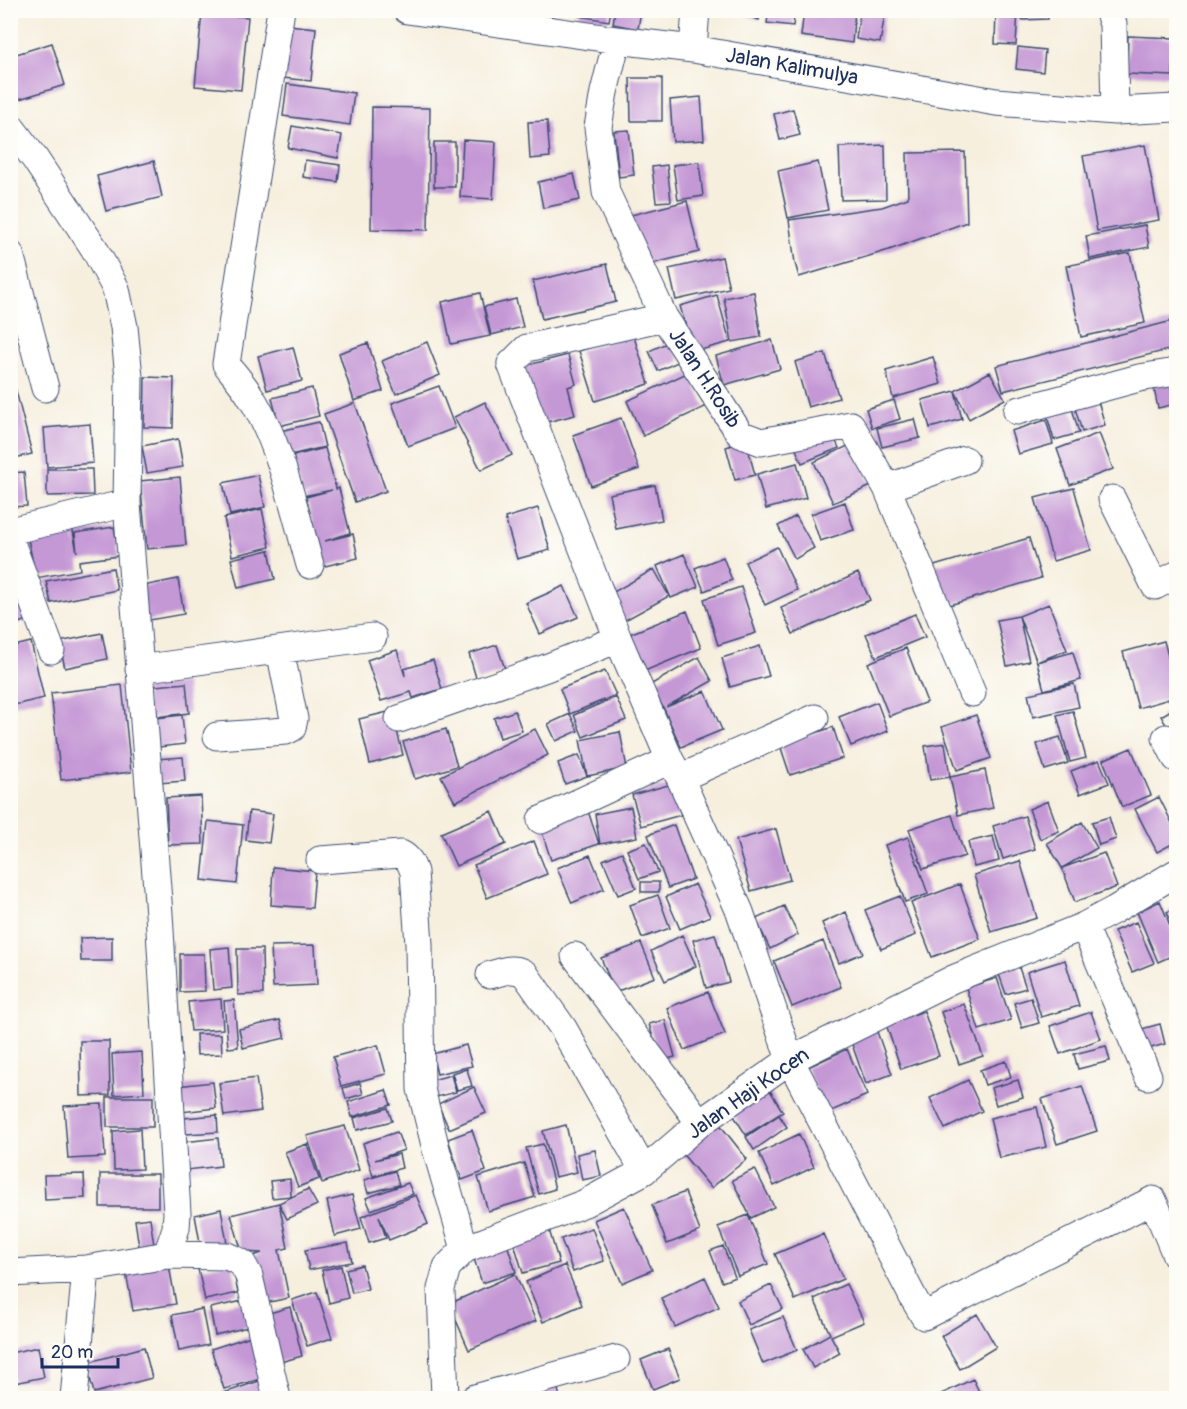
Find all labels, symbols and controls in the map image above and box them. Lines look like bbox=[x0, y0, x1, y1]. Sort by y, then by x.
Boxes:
street label: Jalan Kalimulya bbox=[724, 42, 860, 91]
street label: Jalan H.Rosib bbox=[662, 323, 747, 433]
street label: Jalan Haji Kocen bbox=[682, 1041, 815, 1145]
scale bar bbox=[42, 1331, 118, 1369]
text: 20 m bbox=[51, 1341, 93, 1364]

